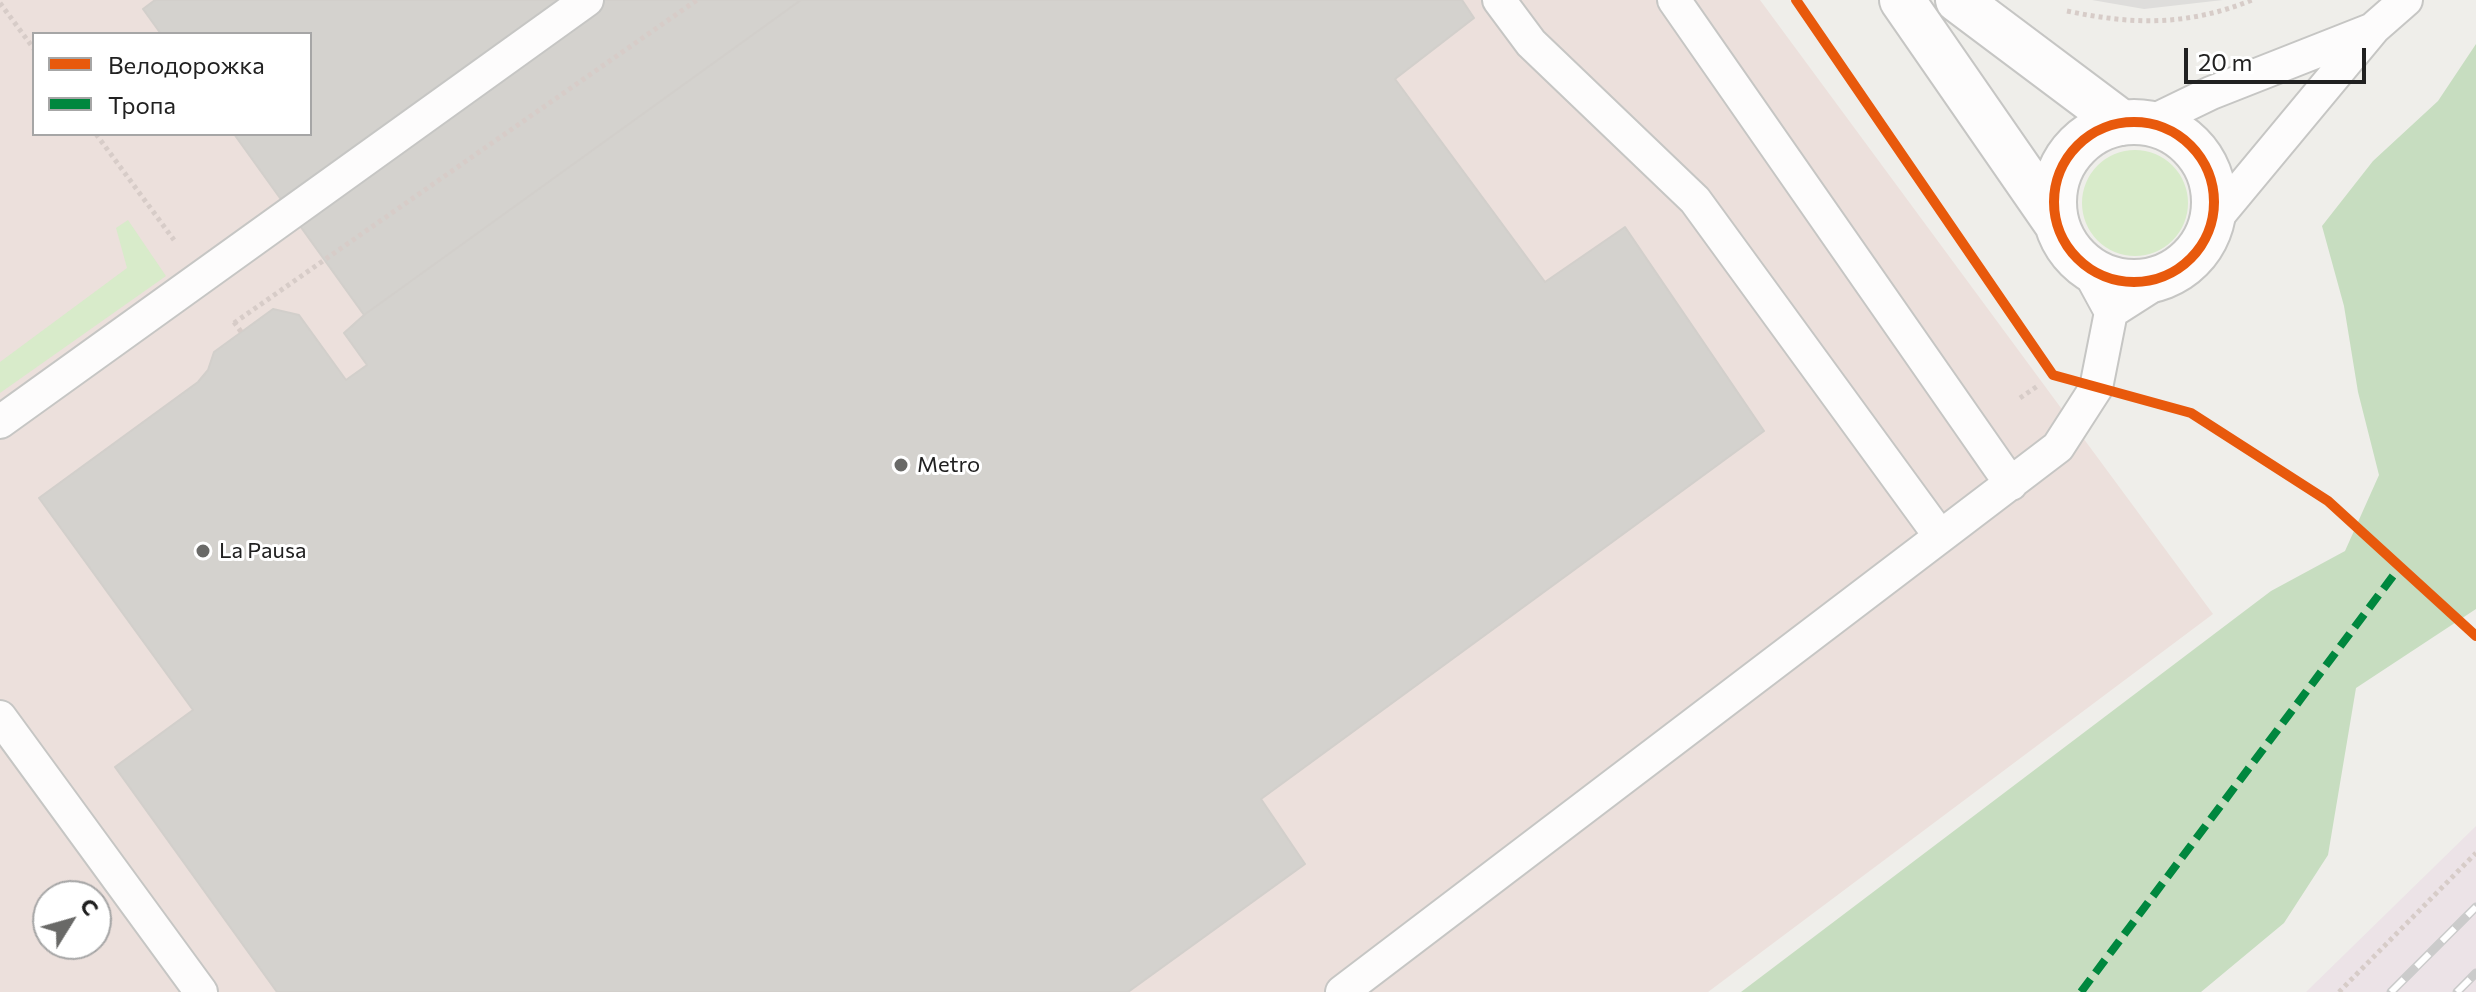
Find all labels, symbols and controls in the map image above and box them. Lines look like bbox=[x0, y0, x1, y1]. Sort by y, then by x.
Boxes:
legend bbox=[32, 32, 312, 136]
scale bar bbox=[2188, 32, 2370, 82]
text: 20 m bbox=[2198, 47, 2252, 76]
text: Велодорожка bbox=[108, 50, 265, 79]
text: Тропа bbox=[108, 90, 176, 119]
place label: Metro bbox=[917, 452, 980, 478]
marker: Metro bbox=[892, 456, 910, 474]
place label: La Pausa bbox=[219, 538, 306, 564]
marker: La Pausa bbox=[194, 542, 212, 560]
north arrow bbox=[32, 880, 112, 960]
text: С bbox=[75, 892, 105, 921]

